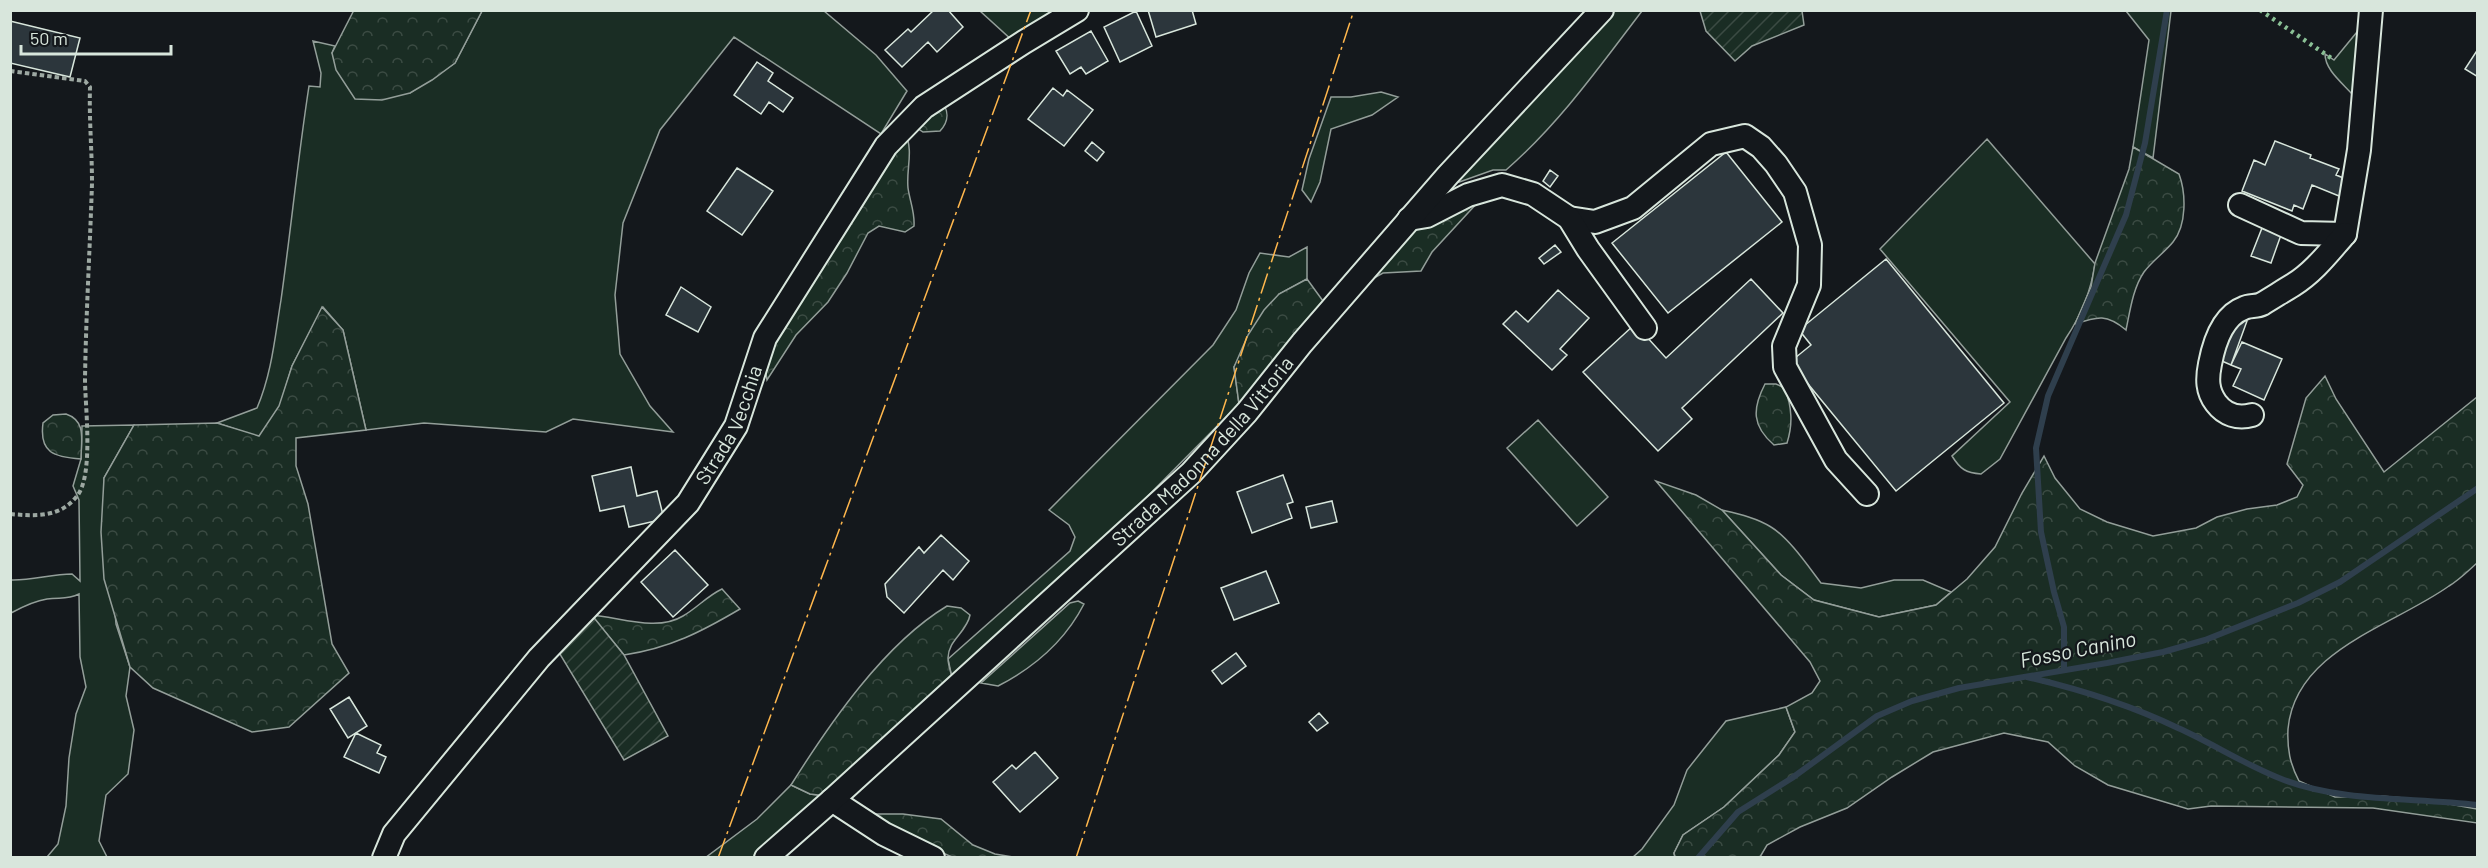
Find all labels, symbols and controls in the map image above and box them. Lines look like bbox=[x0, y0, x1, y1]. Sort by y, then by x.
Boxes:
scale bar bbox=[21, 18, 171, 56]
text: 50 m bbox=[30, 27, 68, 49]
street label: Strada Madonna della Vittoria bbox=[1106, 351, 1298, 551]
street label: Strada Vecchia bbox=[690, 362, 766, 488]
water label: Fosso Canino bbox=[2018, 625, 2138, 672]

